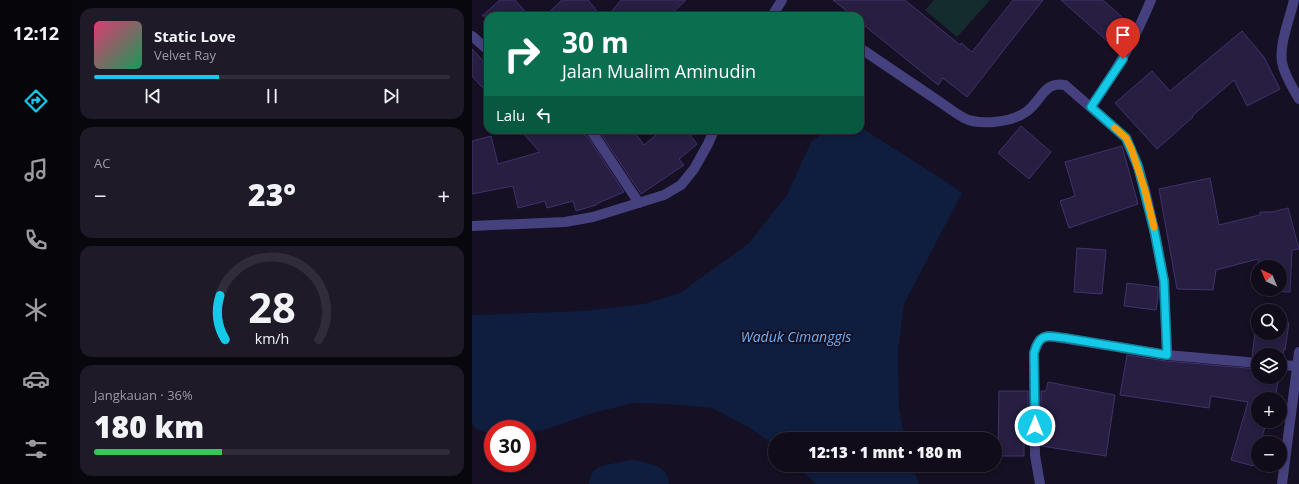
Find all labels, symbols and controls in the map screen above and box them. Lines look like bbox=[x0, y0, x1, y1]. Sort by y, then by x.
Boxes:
pin bbox=[1106, 18, 1140, 59]
text: 12:12 bbox=[13, 21, 59, 45]
text: 30 m bbox=[562, 23, 629, 61]
icon: arrive bbox=[1112, 24, 1134, 46]
text: Static Love bbox=[154, 26, 236, 46]
icon: right bbox=[496, 28, 548, 80]
text: Velvet Ray bbox=[154, 46, 216, 64]
text: Jalan Mualim Aminudin bbox=[562, 59, 756, 83]
icon: previous bbox=[142, 85, 164, 107]
icon: pause bbox=[261, 85, 283, 107]
icon: next bbox=[380, 85, 402, 107]
icon: directions bbox=[22, 87, 50, 115]
icon: left bbox=[533, 104, 555, 126]
text: Lalu bbox=[496, 105, 525, 125]
text: AC bbox=[94, 154, 110, 172]
icon: music bbox=[22, 156, 50, 184]
text: 23° bbox=[248, 174, 296, 215]
text: − bbox=[94, 180, 107, 210]
text: + bbox=[437, 180, 450, 210]
icon: phone bbox=[22, 226, 50, 254]
north arrow bbox=[1251, 260, 1287, 296]
map controls bbox=[1251, 260, 1287, 472]
text: 28 bbox=[248, 278, 296, 334]
icon: climate bbox=[22, 296, 50, 324]
button: search bbox=[1251, 304, 1287, 340]
water label: Waduk Cimanggis bbox=[741, 327, 851, 346]
text: km/h bbox=[255, 328, 289, 347]
button: layers bbox=[1251, 348, 1287, 384]
icon: car bbox=[22, 365, 50, 393]
text: Jangkauan · 36% bbox=[94, 386, 193, 404]
button: + bbox=[1251, 392, 1287, 428]
position arrow bbox=[1014, 405, 1056, 447]
text: 180 km bbox=[94, 406, 204, 447]
speed limit sign: 30 bbox=[484, 420, 536, 472]
icon: filters bbox=[22, 435, 50, 463]
button: − bbox=[1251, 436, 1287, 472]
text: 12:13 · 1 mnt · 180 m bbox=[808, 442, 962, 462]

